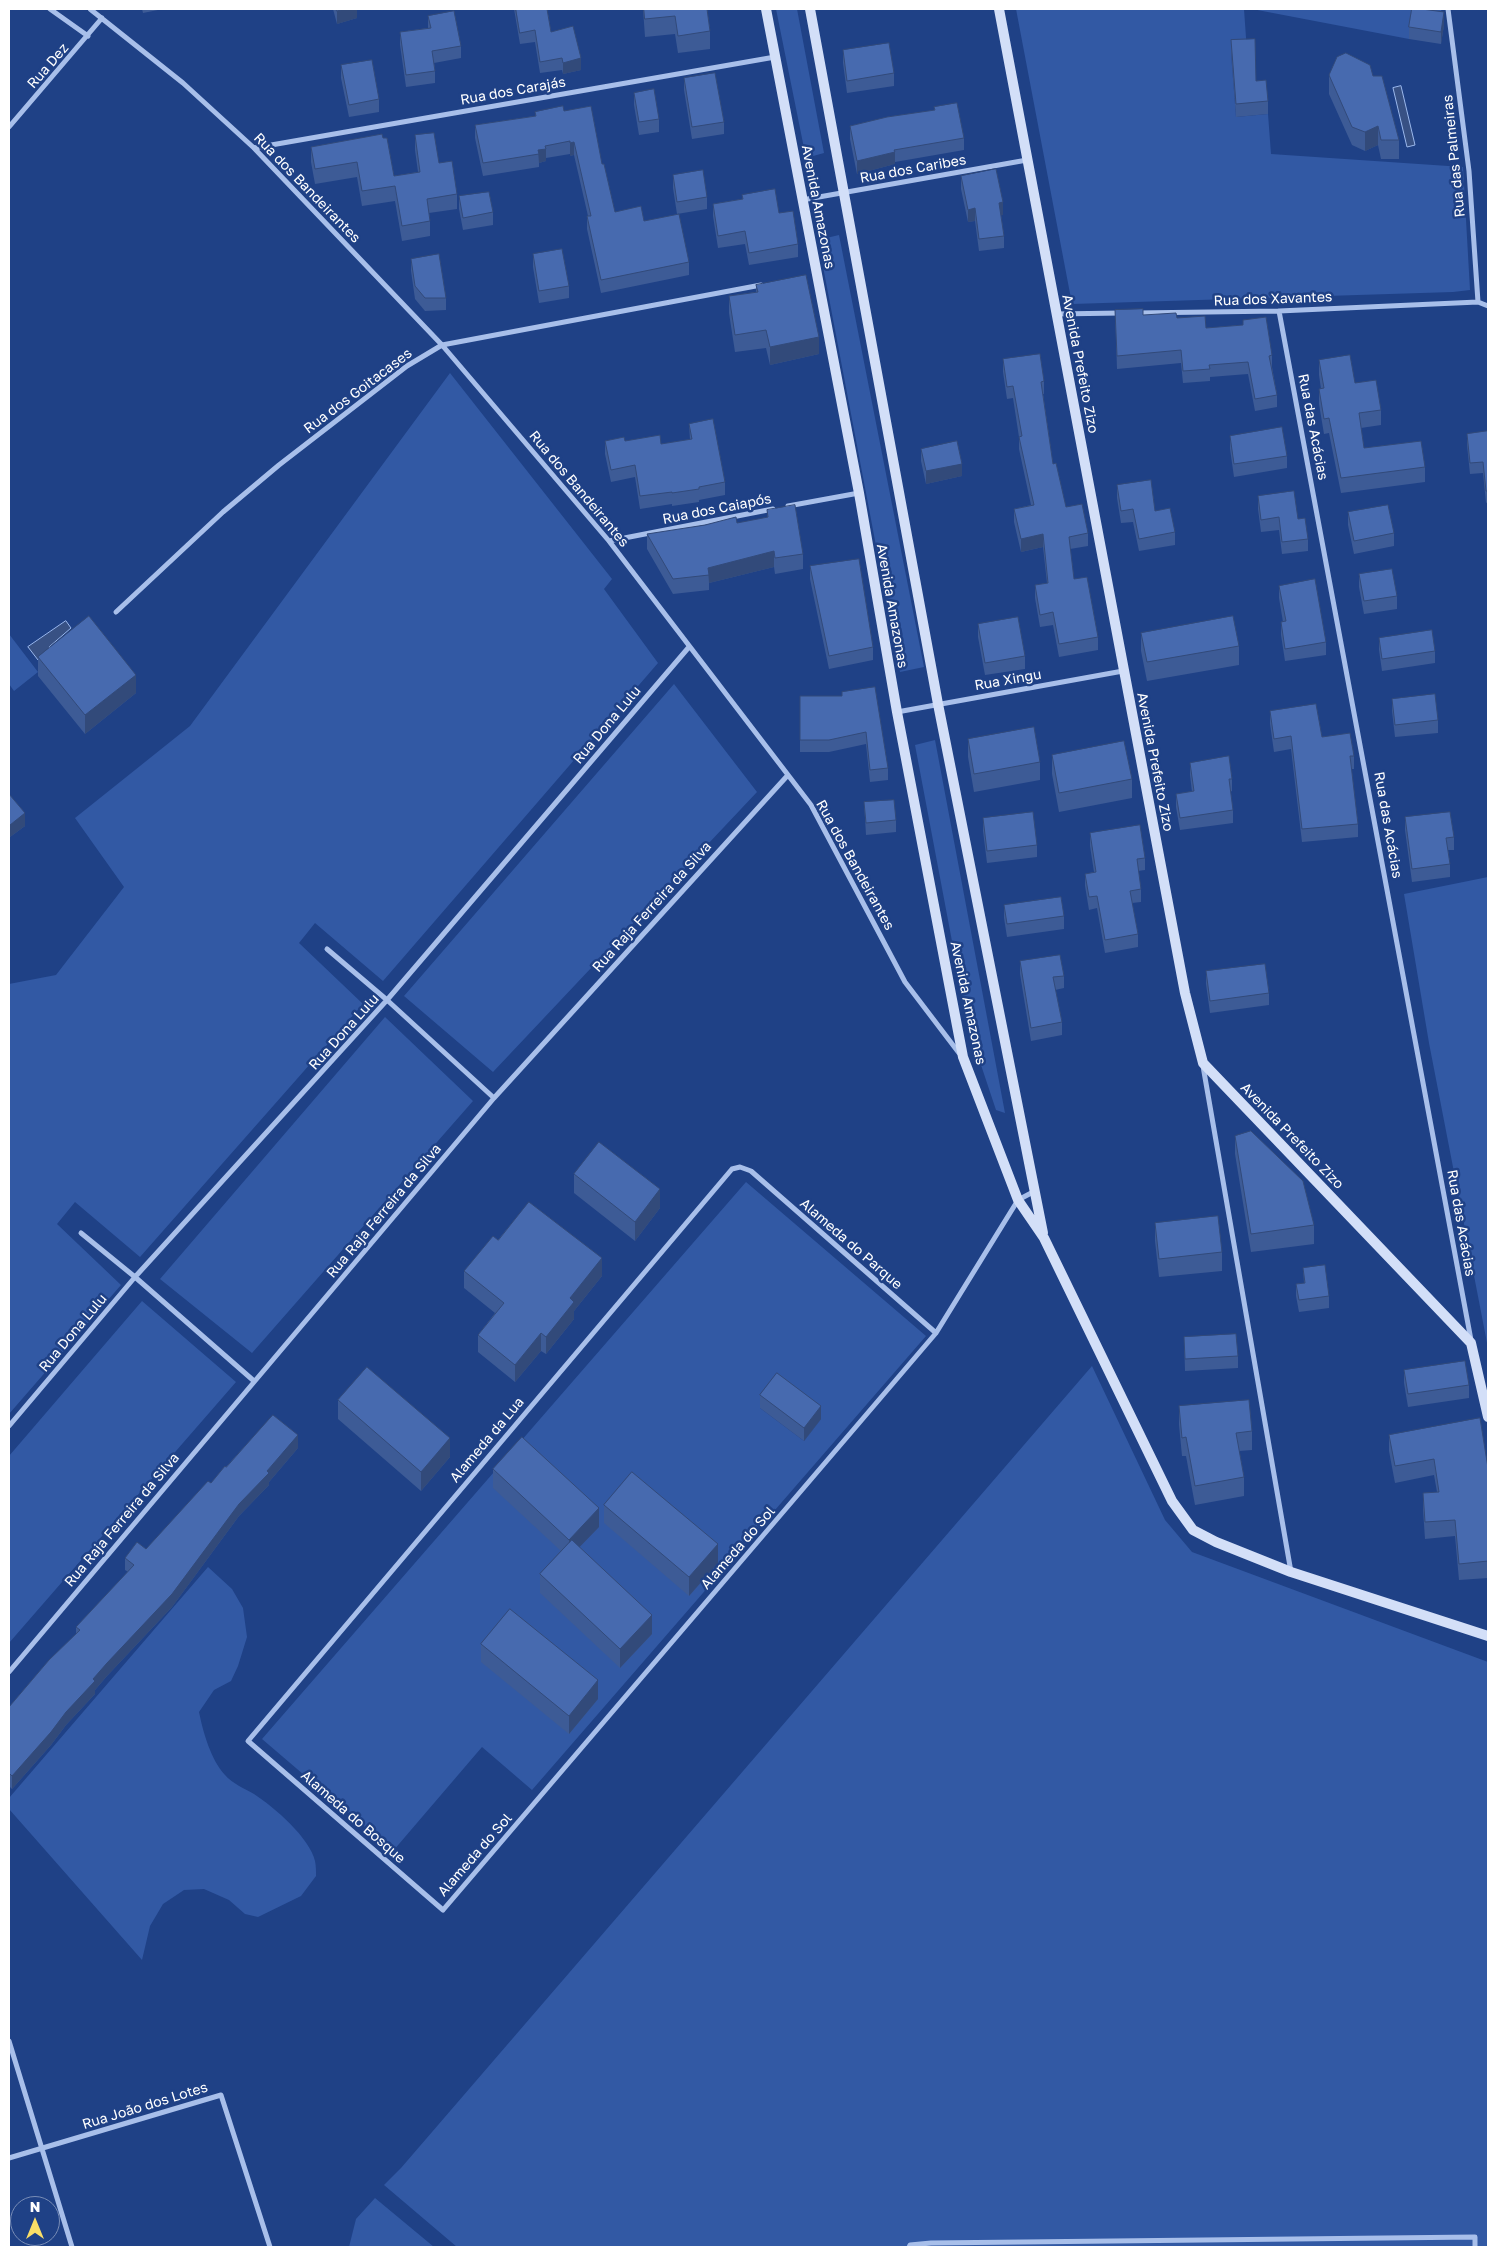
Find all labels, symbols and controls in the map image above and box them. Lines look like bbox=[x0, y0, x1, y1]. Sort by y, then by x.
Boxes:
street label: Rua Dez bbox=[24, 40, 72, 92]
street label: Rua dos Carajás bbox=[459, 73, 567, 109]
street label: Rua das Palmeiras bbox=[1439, 94, 1469, 218]
street label: Rua dos Bandeirantes bbox=[250, 130, 364, 246]
street label: Avenida Amazonas bbox=[798, 144, 838, 270]
street label: Rua dos Caribes bbox=[858, 151, 968, 187]
street label: Rua dos Xavantes bbox=[1213, 289, 1333, 309]
street label: Avenida Prefeito Zizo bbox=[1058, 293, 1102, 435]
street label: Rua dos Goitacases bbox=[301, 345, 415, 437]
street label: Rua das Acácias bbox=[1294, 372, 1332, 482]
street label: Rua dos Bandeirantes bbox=[526, 428, 632, 550]
street label: Rua dos Caiapós bbox=[661, 490, 773, 528]
street label: Avenida Amazonas bbox=[873, 543, 911, 669]
street label: Rua Xingu bbox=[973, 666, 1043, 694]
street label: Rua Dona Lulu bbox=[570, 683, 644, 767]
street label: Avenida Prefeito Zizo bbox=[1133, 691, 1177, 833]
street label: Rua das Acácias bbox=[1370, 770, 1406, 880]
street label: Rua dos Bandeirantes bbox=[812, 797, 898, 933]
street label: Rua Raja Ferreira da Silva bbox=[589, 838, 715, 976]
street label: Avenida Amazonas bbox=[947, 940, 989, 1066]
street label: Rua Dona Lulu bbox=[305, 991, 383, 1073]
street label: Avenida Prefeito Zizo bbox=[1237, 1079, 1347, 1193]
street label: Rua Raja Ferreira da Silva bbox=[323, 1141, 445, 1281]
street label: Rua das Acácias bbox=[1443, 1168, 1479, 1278]
street label: Alameda do Parque bbox=[796, 1195, 906, 1293]
street label: Rua Dona Lulu bbox=[36, 1291, 110, 1375]
street label: Alameda da Lua bbox=[446, 1394, 528, 1486]
street label: Rua Raja Ferreira da Silva bbox=[61, 1450, 183, 1590]
street label: Alameda do Sol bbox=[697, 1503, 779, 1593]
street label: Alameda do Bosque bbox=[297, 1767, 409, 1867]
street label: Alameda do Sol bbox=[434, 1810, 516, 1900]
street label: Rua João dos Lotes bbox=[80, 2079, 210, 2133]
north arrow bbox=[10, 2196, 60, 2246]
text: N bbox=[30, 2198, 40, 2215]

